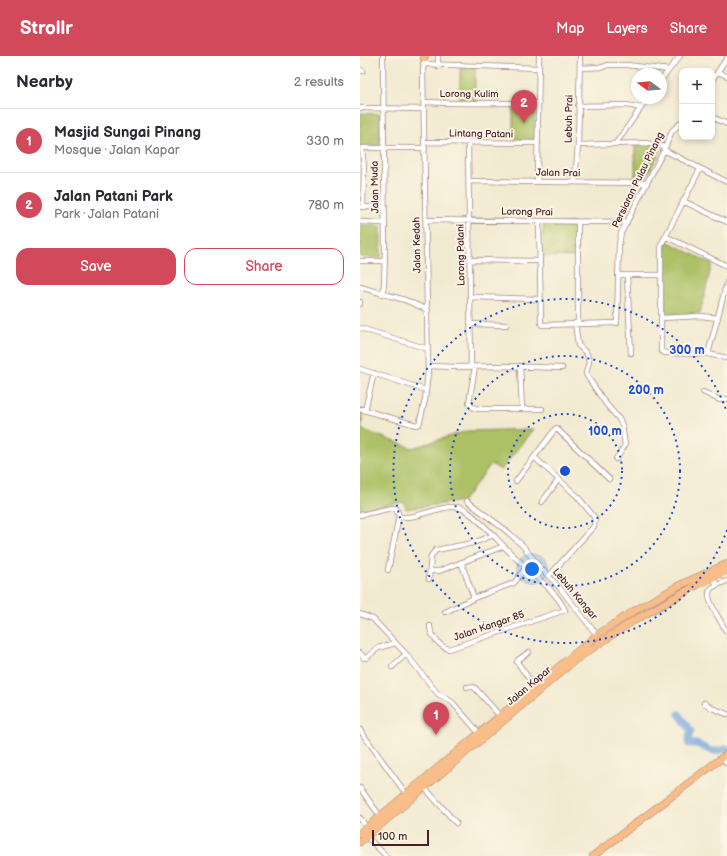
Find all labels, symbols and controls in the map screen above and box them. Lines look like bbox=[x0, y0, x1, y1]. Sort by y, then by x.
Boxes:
text: Strollr bbox=[20, 17, 73, 40]
text: Map bbox=[556, 20, 584, 37]
text: Layers bbox=[606, 20, 648, 37]
text: Share bbox=[670, 20, 707, 37]
north arrow bbox=[631, 68, 667, 104]
map controls bbox=[679, 68, 715, 140]
button: + bbox=[679, 68, 715, 104]
text: Nearby bbox=[16, 72, 73, 92]
text: 2 results bbox=[294, 74, 344, 90]
street label: Lorong Kulim bbox=[440, 88, 499, 100]
pin: 2 bbox=[511, 90, 537, 123]
street label: Lebuh Prai bbox=[563, 95, 575, 143]
button: − bbox=[679, 104, 715, 140]
text: Masjid Sungai Pinang bbox=[54, 123, 201, 142]
street label: Lintang Patani bbox=[449, 127, 513, 141]
street label: Persiaran Pulau Pinang bbox=[610, 130, 667, 230]
text: 1 bbox=[26, 133, 32, 149]
text: 330 m bbox=[306, 133, 344, 149]
text: Mosque · Jalan Kapar bbox=[54, 142, 179, 158]
street label: Jalan Muda bbox=[369, 160, 381, 213]
street label: Jalan Prai bbox=[536, 167, 580, 179]
text: Jalan Patani Park bbox=[54, 187, 173, 206]
text: 2 bbox=[25, 197, 33, 213]
text: 780 m bbox=[308, 197, 344, 213]
text: Park · Jalan Patani bbox=[54, 206, 159, 222]
street label: Lorong Prai bbox=[501, 206, 553, 218]
street label: Jalan Kedah bbox=[411, 216, 423, 273]
street label: Lorong Patani bbox=[454, 224, 468, 286]
button: Save bbox=[16, 248, 176, 285]
button: Share bbox=[184, 248, 344, 285]
text: 300 m bbox=[669, 343, 705, 358]
text: 200 m bbox=[628, 383, 664, 398]
text: 100 m bbox=[588, 424, 622, 439]
centre of rings bbox=[558, 464, 572, 478]
your location bbox=[522, 559, 542, 579]
street label: Lebuh Kangar bbox=[550, 566, 600, 622]
street label: Jalan Kangar 85 bbox=[452, 608, 526, 644]
street label: Jalan Kapar bbox=[504, 664, 554, 708]
pin: 1 bbox=[423, 702, 449, 735]
scale bar bbox=[372, 828, 429, 847]
text: 100 m bbox=[378, 830, 407, 843]

